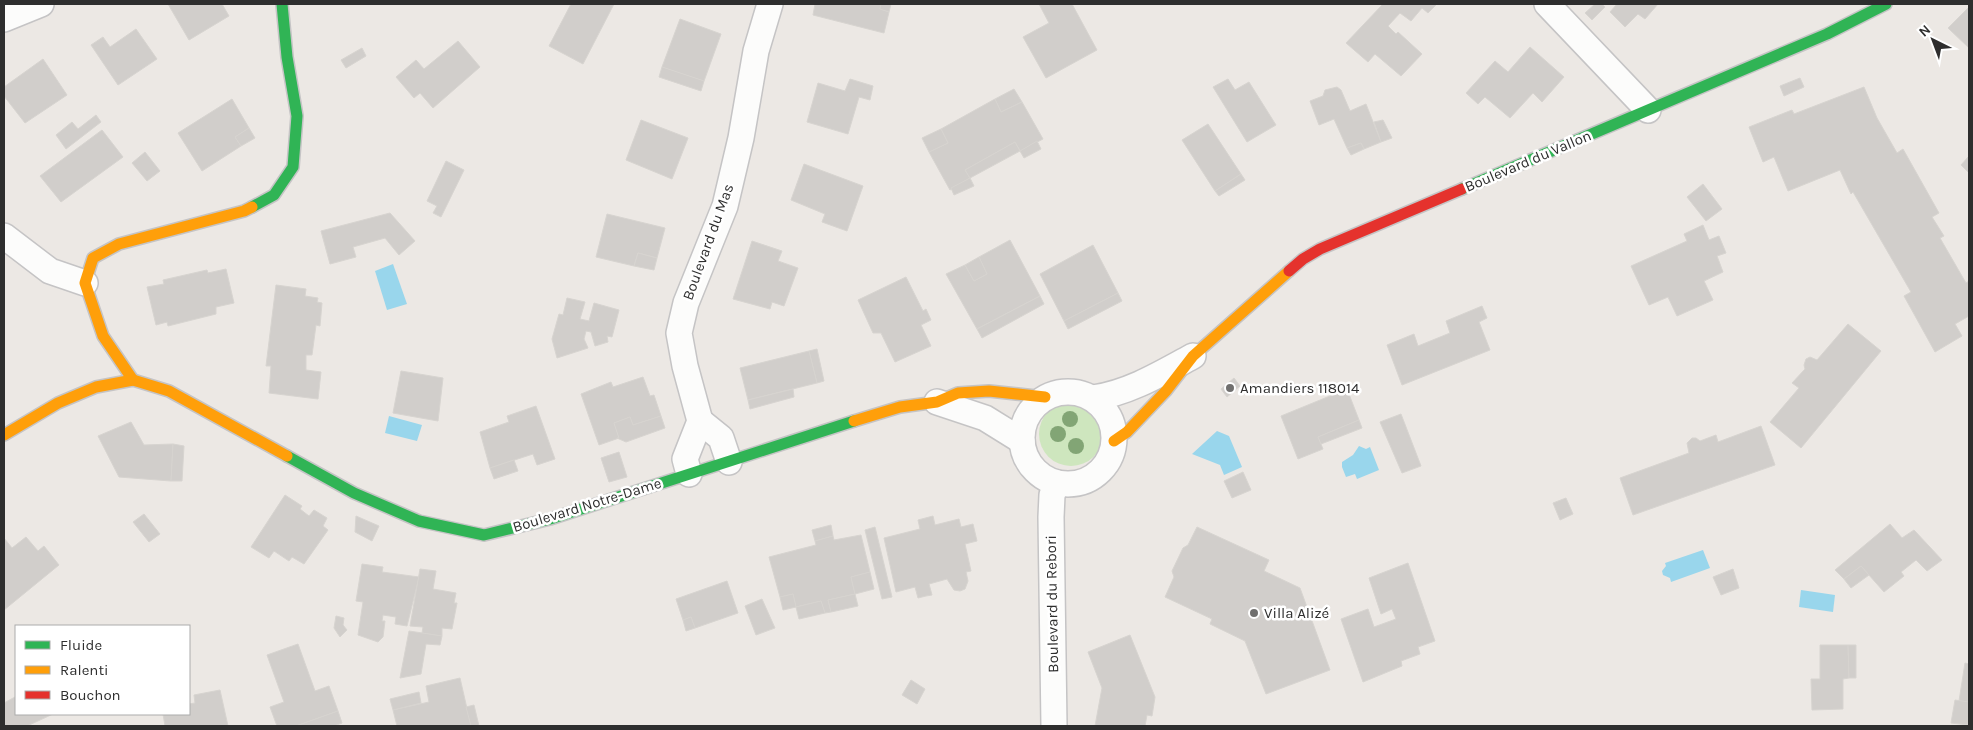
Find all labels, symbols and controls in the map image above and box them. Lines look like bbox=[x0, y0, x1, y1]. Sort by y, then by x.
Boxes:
north arrow bbox=[1908, 15, 1958, 65]
text: N bbox=[1915, 21, 1934, 40]
street label: Boulevard du Vallon bbox=[1462, 126, 1594, 196]
street label: Boulevard du Mas bbox=[679, 181, 737, 303]
place label: Amandiers 118014 bbox=[1240, 379, 1360, 397]
marker: Amandiers 118014 bbox=[1224, 382, 1236, 394]
street label: Boulevard Notre-Dame bbox=[510, 474, 664, 536]
street label: Boulevard du Rebori bbox=[1042, 535, 1062, 673]
place label: Villa Alizé bbox=[1264, 604, 1329, 622]
marker: Villa Alizé bbox=[1248, 607, 1260, 619]
legend bbox=[15, 625, 190, 715]
text: Fluide bbox=[60, 636, 102, 654]
text: Ralenti bbox=[60, 661, 109, 679]
text: Bouchon bbox=[60, 686, 121, 704]

